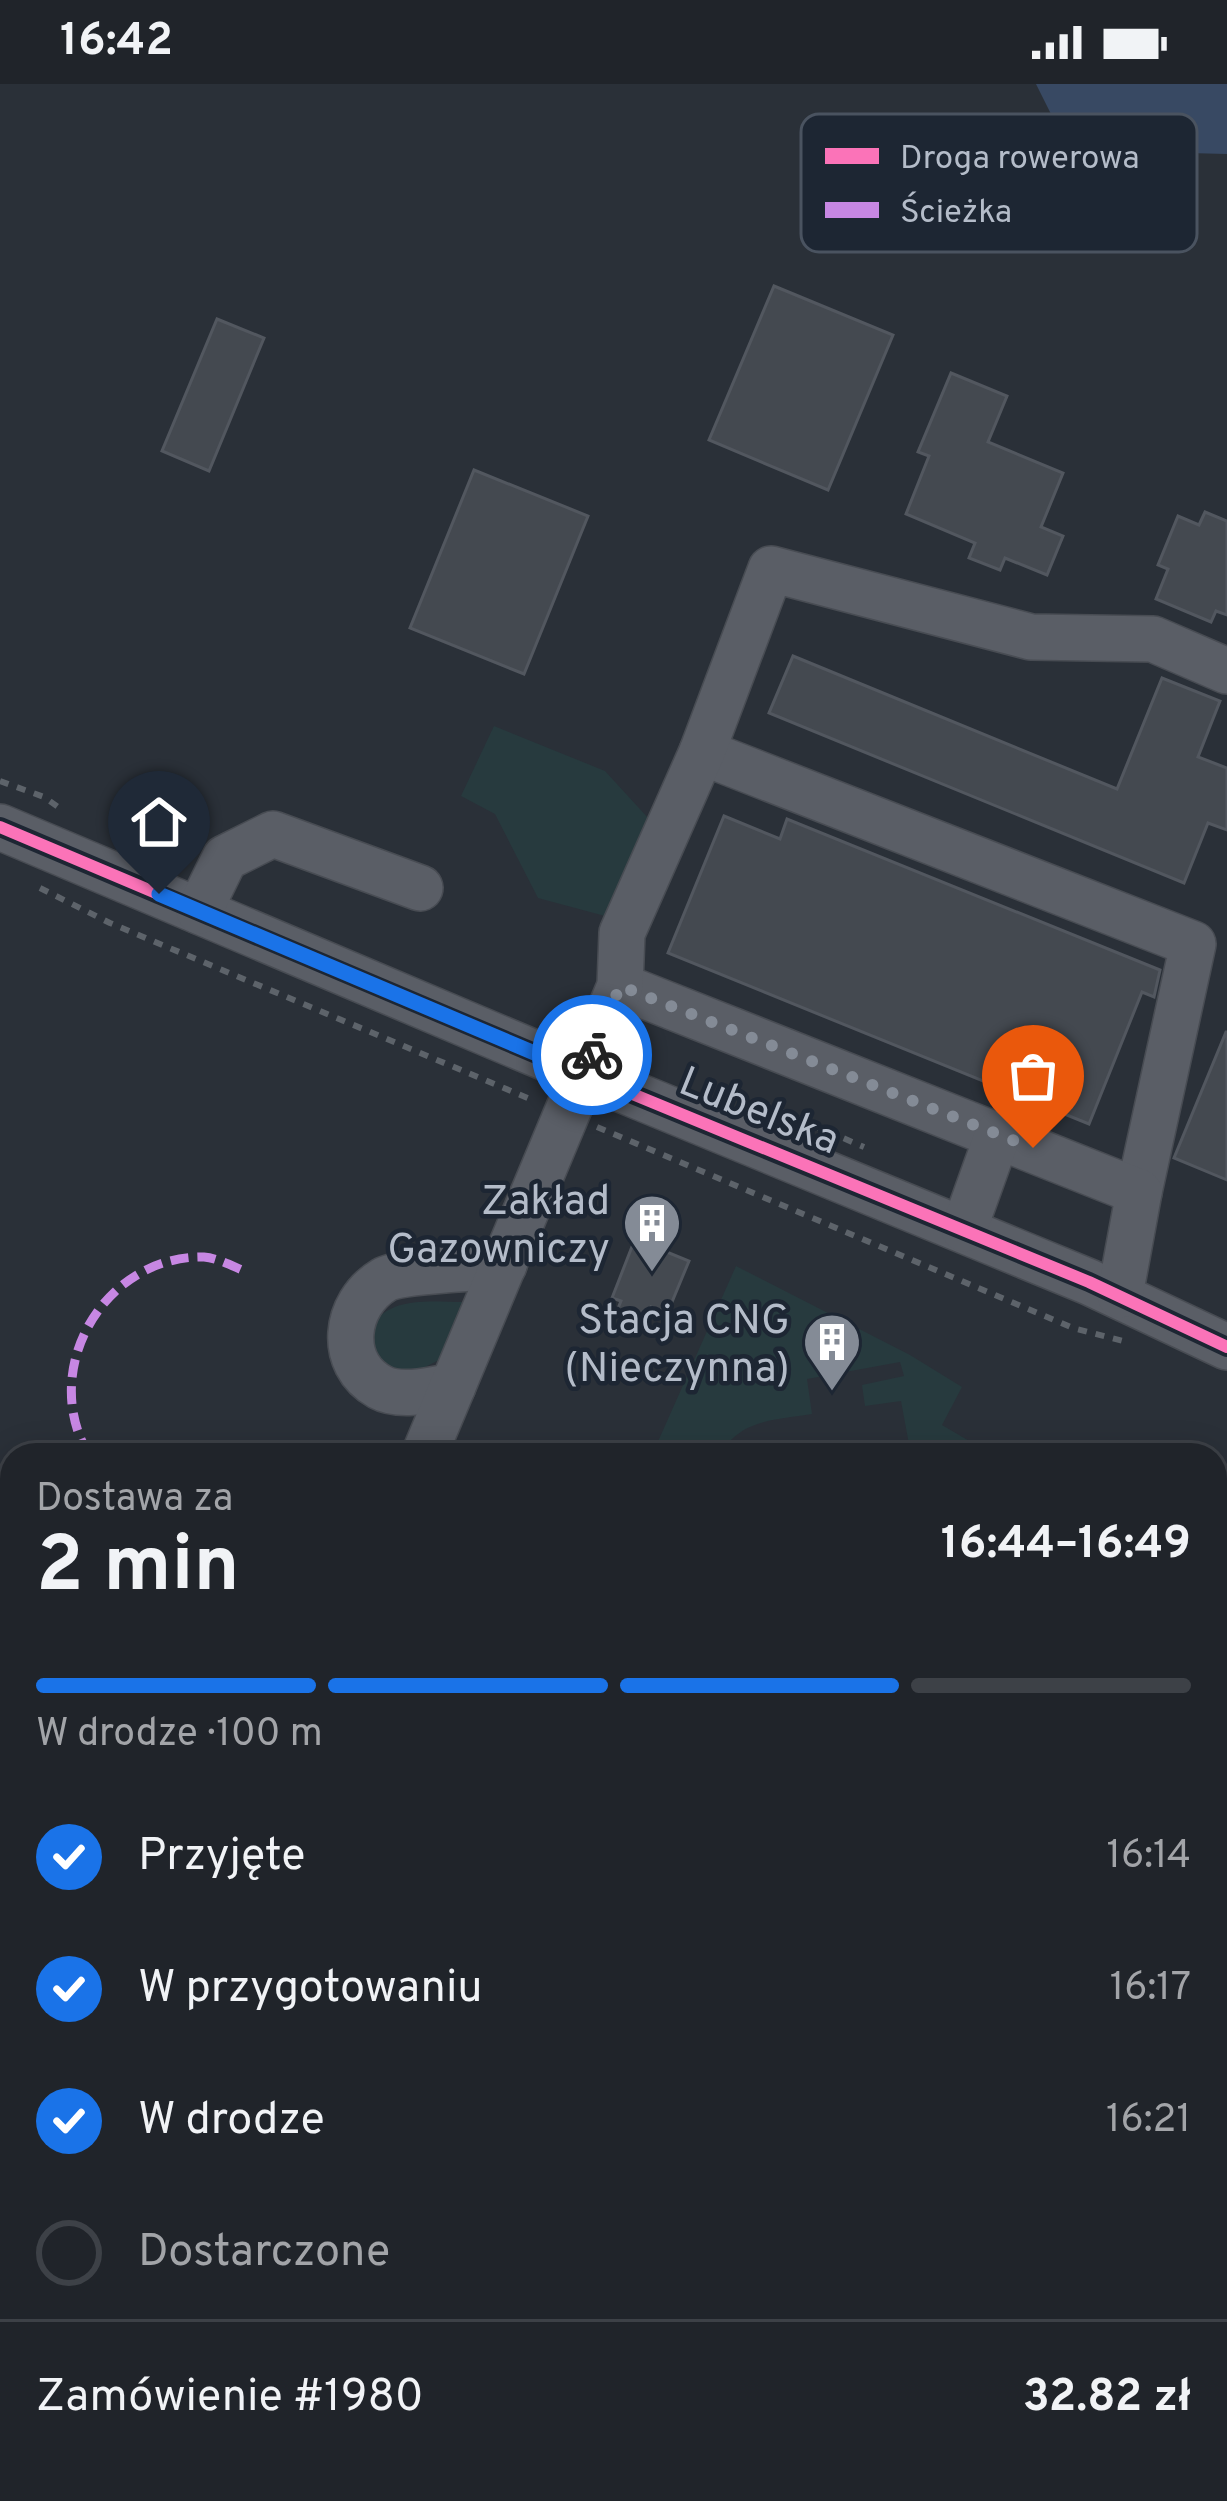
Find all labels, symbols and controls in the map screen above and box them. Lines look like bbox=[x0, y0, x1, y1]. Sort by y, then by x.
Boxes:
text: 16:42 bbox=[60, 14, 173, 71]
legend bbox=[801, 114, 1197, 252]
text: Droga rowerowa bbox=[900, 139, 1140, 181]
text: Ścieżka bbox=[900, 191, 1012, 235]
pin bbox=[108, 771, 210, 894]
icon: home bbox=[126, 789, 192, 855]
courier bbox=[532, 995, 652, 1115]
icon: bike bbox=[559, 1022, 625, 1088]
pin bbox=[982, 1025, 1084, 1148]
icon: bag bbox=[1000, 1043, 1066, 1109]
street label: Lubelska bbox=[670, 1057, 846, 1169]
place label: Zakład Gazowniczy bbox=[387, 1177, 610, 1278]
building icon: Zakład Gazowniczy bbox=[621, 1192, 683, 1274]
place label: Stacja CNG (Nieczynna) bbox=[564, 1296, 790, 1397]
building icon: Stacja CNG (Nieczynna) bbox=[801, 1311, 863, 1393]
text: Dostawa za bbox=[36, 1476, 233, 1525]
text: 16:44–16:49 bbox=[941, 1517, 1191, 1574]
text: 2 min bbox=[36, 1520, 240, 1619]
text: W drodze · 100 m bbox=[36, 1711, 323, 1760]
icon: check bbox=[36, 1824, 102, 1890]
text: Przyjęte bbox=[138, 1829, 306, 1886]
text: 16:14 bbox=[1106, 1833, 1191, 1882]
icon: check bbox=[36, 1956, 102, 2022]
text: W przygotowaniu bbox=[138, 1961, 483, 2018]
text: 16:17 bbox=[1110, 1965, 1191, 2014]
icon: check bbox=[36, 2088, 102, 2154]
text: W drodze bbox=[138, 2093, 325, 2150]
text: 16:21 bbox=[1106, 2097, 1191, 2146]
text: Dostarczone bbox=[138, 2225, 390, 2282]
text: Zamówienie #1980 bbox=[36, 2370, 424, 2427]
text: 32.82 zł bbox=[1023, 2370, 1191, 2427]

